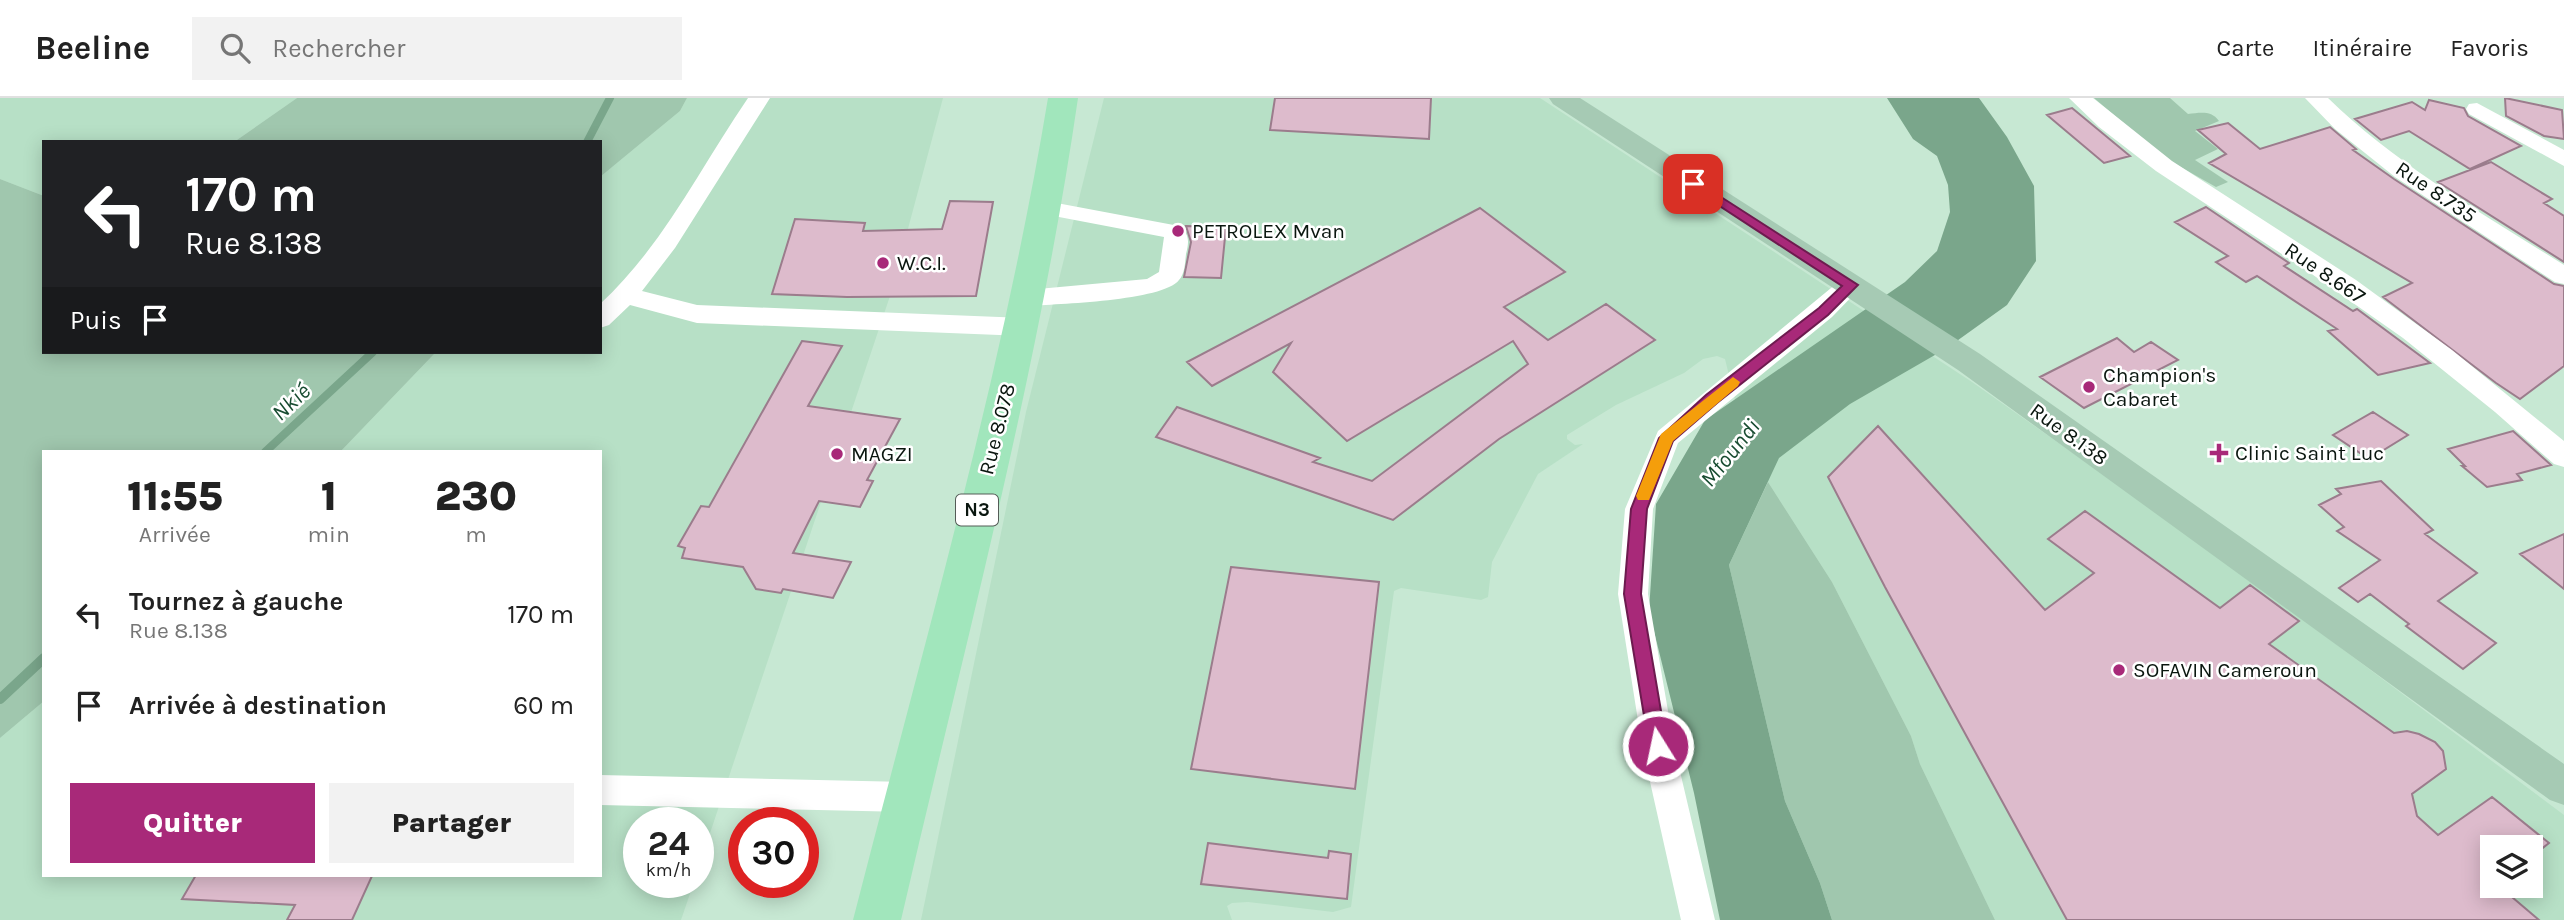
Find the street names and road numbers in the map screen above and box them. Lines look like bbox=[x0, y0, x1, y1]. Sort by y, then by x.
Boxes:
street label: Rue 8.735 bbox=[2391, 156, 2481, 228]
street label: Rue 8.667 bbox=[2280, 237, 2370, 309]
street label: Rue 8.078 bbox=[974, 381, 1020, 477]
street label: Rue 8.138 bbox=[2025, 398, 2113, 470]
road number: N3 bbox=[956, 494, 998, 526]

